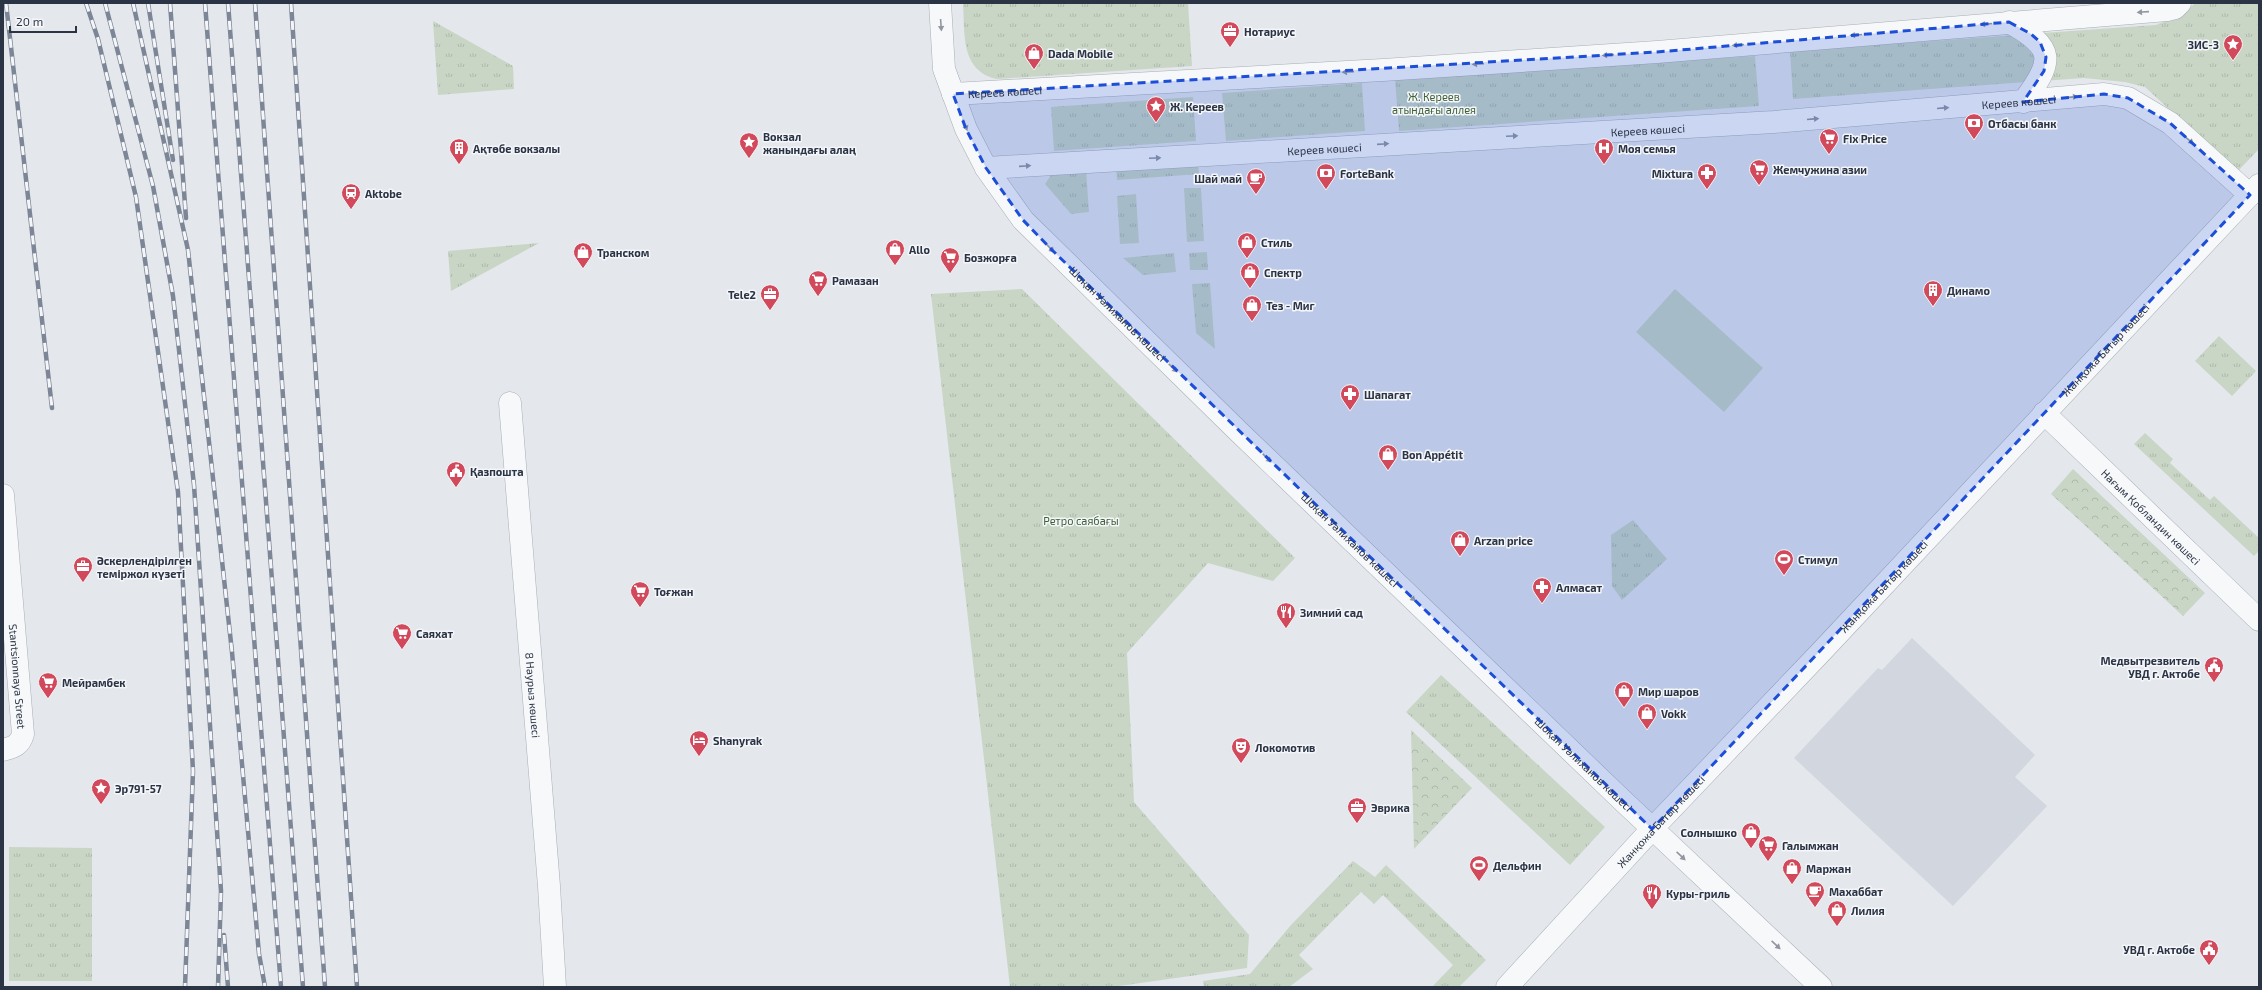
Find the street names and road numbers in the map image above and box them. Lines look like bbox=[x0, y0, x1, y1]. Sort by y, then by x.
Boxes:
street label: Кереев көшесі bbox=[967, 83, 1042, 100]
street label: Кереев көшесі bbox=[1981, 92, 2056, 111]
street label: Кереев көшесі bbox=[1610, 121, 1685, 138]
street label: Кереев көшесі bbox=[1287, 140, 1362, 157]
street label: Шоқан Уәлиханов көшесі bbox=[1067, 263, 1169, 364]
street label: Жанқожа Батыр көшесі bbox=[2058, 300, 2151, 398]
street label: Нағым Қобландин көшесі bbox=[2099, 466, 2203, 567]
street label: Шоқан Уәлиханов көшесі bbox=[1299, 489, 1402, 589]
street label: Жанқожа Батыр көшесі bbox=[1837, 537, 1930, 635]
street label: Stantsionnaya Street bbox=[7, 623, 29, 729]
street label: 8 Наурыз көшесі bbox=[524, 652, 544, 738]
street label: Шоқан Уәлиханов көшесі bbox=[1533, 714, 1636, 813]
street label: Жанқожа Батыр көшесі bbox=[1614, 772, 1707, 870]

